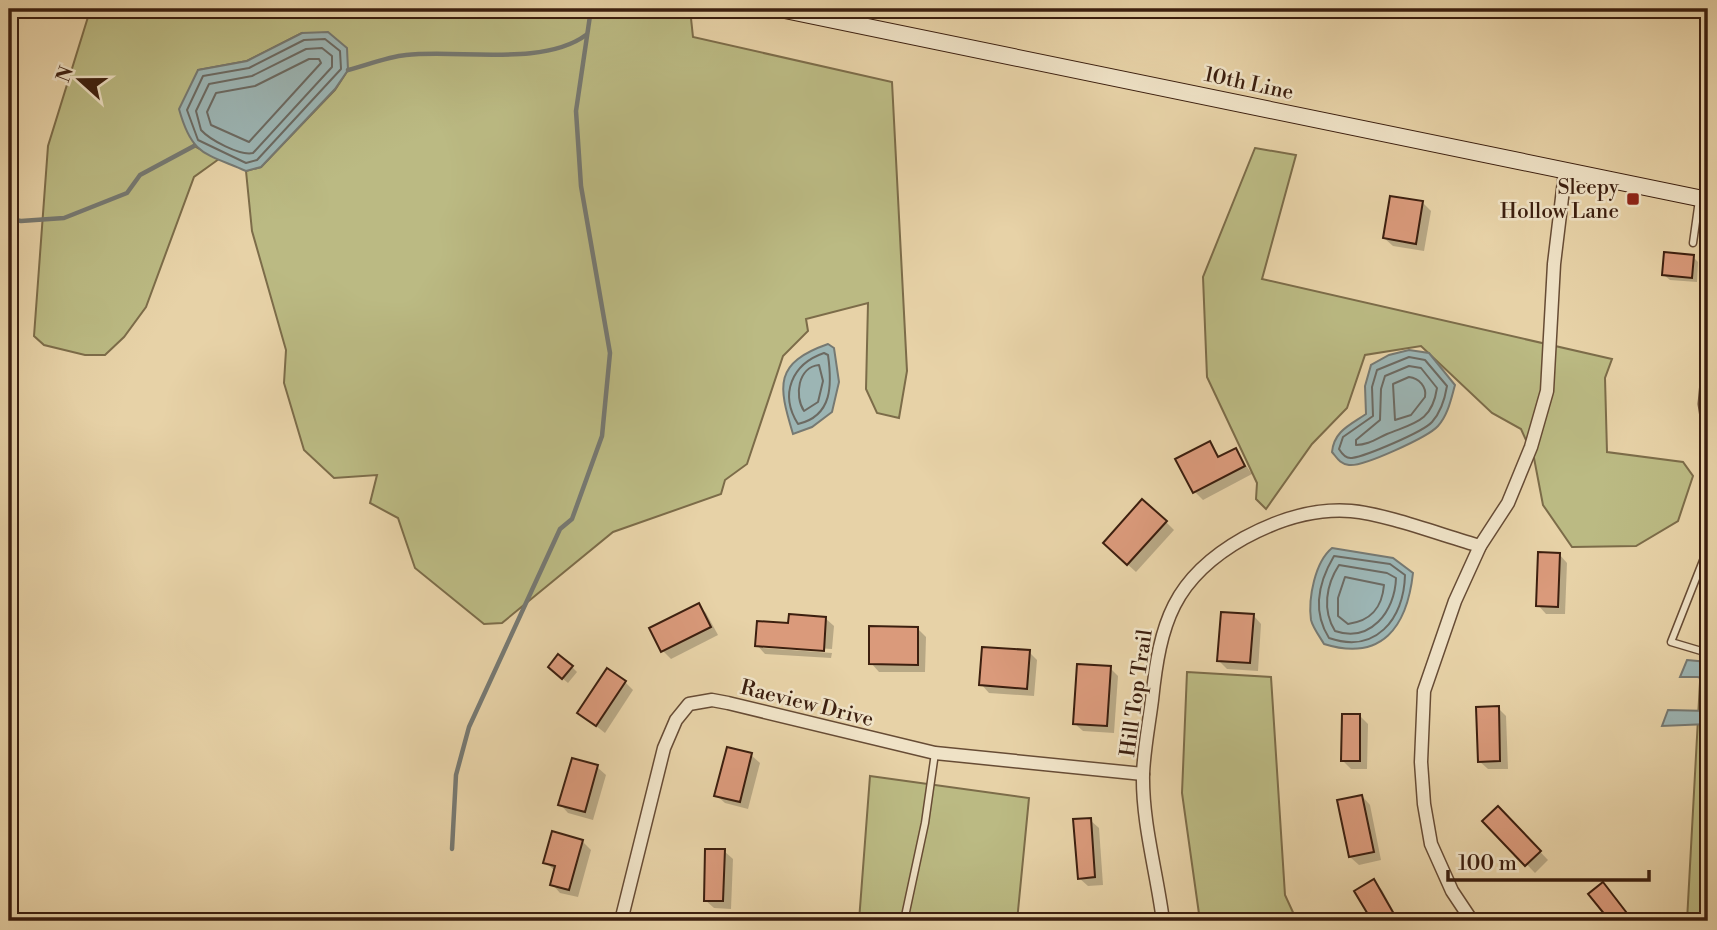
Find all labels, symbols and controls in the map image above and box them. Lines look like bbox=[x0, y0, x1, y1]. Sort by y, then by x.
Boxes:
north arrow bbox=[46, 46, 116, 116]
street label: 10th Line bbox=[1202, 62, 1296, 106]
text: N bbox=[51, 63, 79, 86]
place label: Sleepy Hollow Lane bbox=[1500, 175, 1620, 225]
marker: Sleepy Hollow Lane bbox=[1625, 191, 1641, 207]
street label: Hill Top Trail bbox=[1115, 628, 1159, 758]
street label: Raeview Drive bbox=[737, 675, 876, 733]
scale bar bbox=[1448, 839, 1649, 883]
text: 100 m bbox=[1458, 851, 1517, 877]

